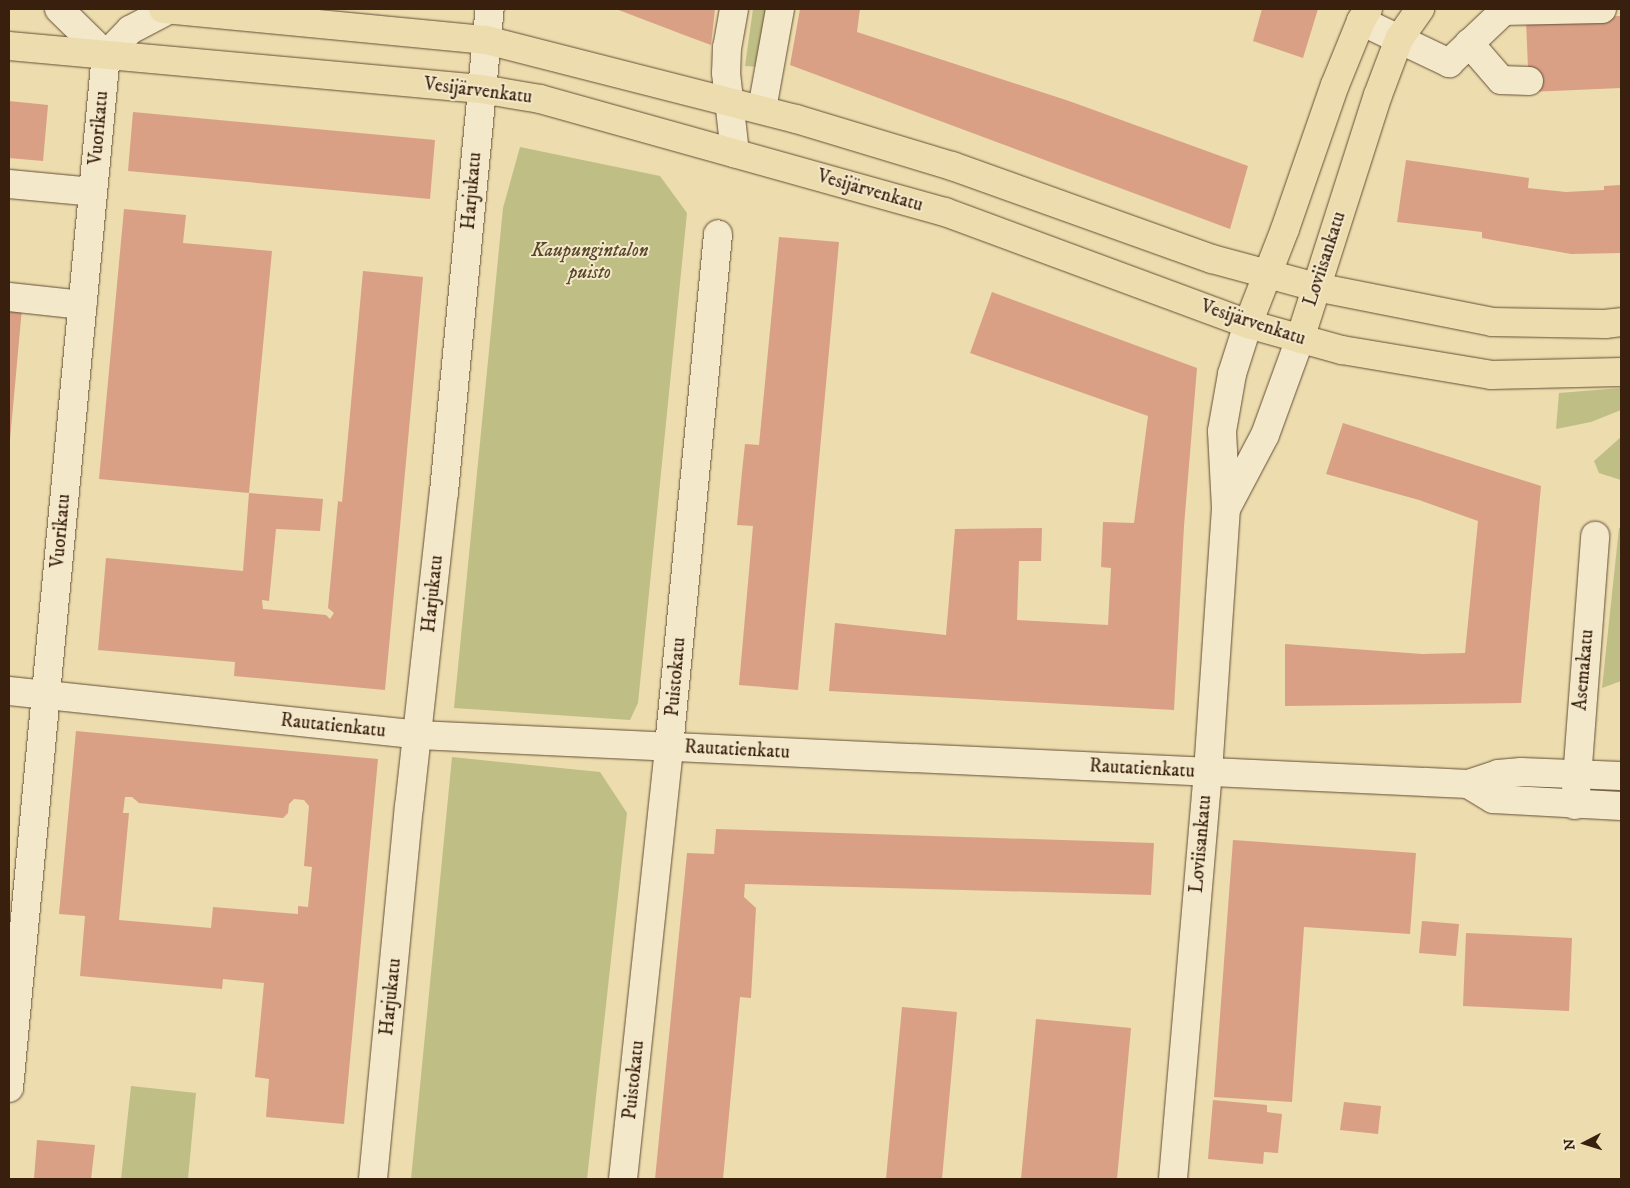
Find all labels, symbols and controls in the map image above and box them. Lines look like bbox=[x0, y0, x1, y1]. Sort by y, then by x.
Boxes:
street label: Vesijärvenkatu bbox=[423, 73, 533, 109]
street label: Vuorikatu bbox=[84, 90, 114, 166]
street label: Harjukatu bbox=[457, 151, 487, 231]
street label: Vesijärvenkatu bbox=[814, 165, 926, 217]
street label: Loviisankatu bbox=[1299, 209, 1351, 309]
park label: Kaupungintalon puisto bbox=[532, 240, 648, 284]
street label: Vesijärvenkatu bbox=[1198, 295, 1308, 351]
street label: Vuorikatu bbox=[46, 493, 76, 569]
street label: Harjukatu bbox=[418, 554, 448, 634]
street label: Asemakatu bbox=[1569, 628, 1599, 712]
street label: Puistokatu bbox=[661, 636, 691, 718]
street label: Rautatienkatu bbox=[279, 709, 387, 743]
street label: Rautatienkatu bbox=[684, 736, 790, 764]
street label: Rautatienkatu bbox=[1089, 755, 1195, 783]
street label: Loviisankatu bbox=[1185, 794, 1217, 894]
street label: Harjukatu bbox=[376, 957, 406, 1037]
street label: Puistokatu bbox=[619, 1039, 649, 1121]
north arrow bbox=[1560, 1118, 1610, 1168]
text: N bbox=[1561, 1138, 1580, 1151]

